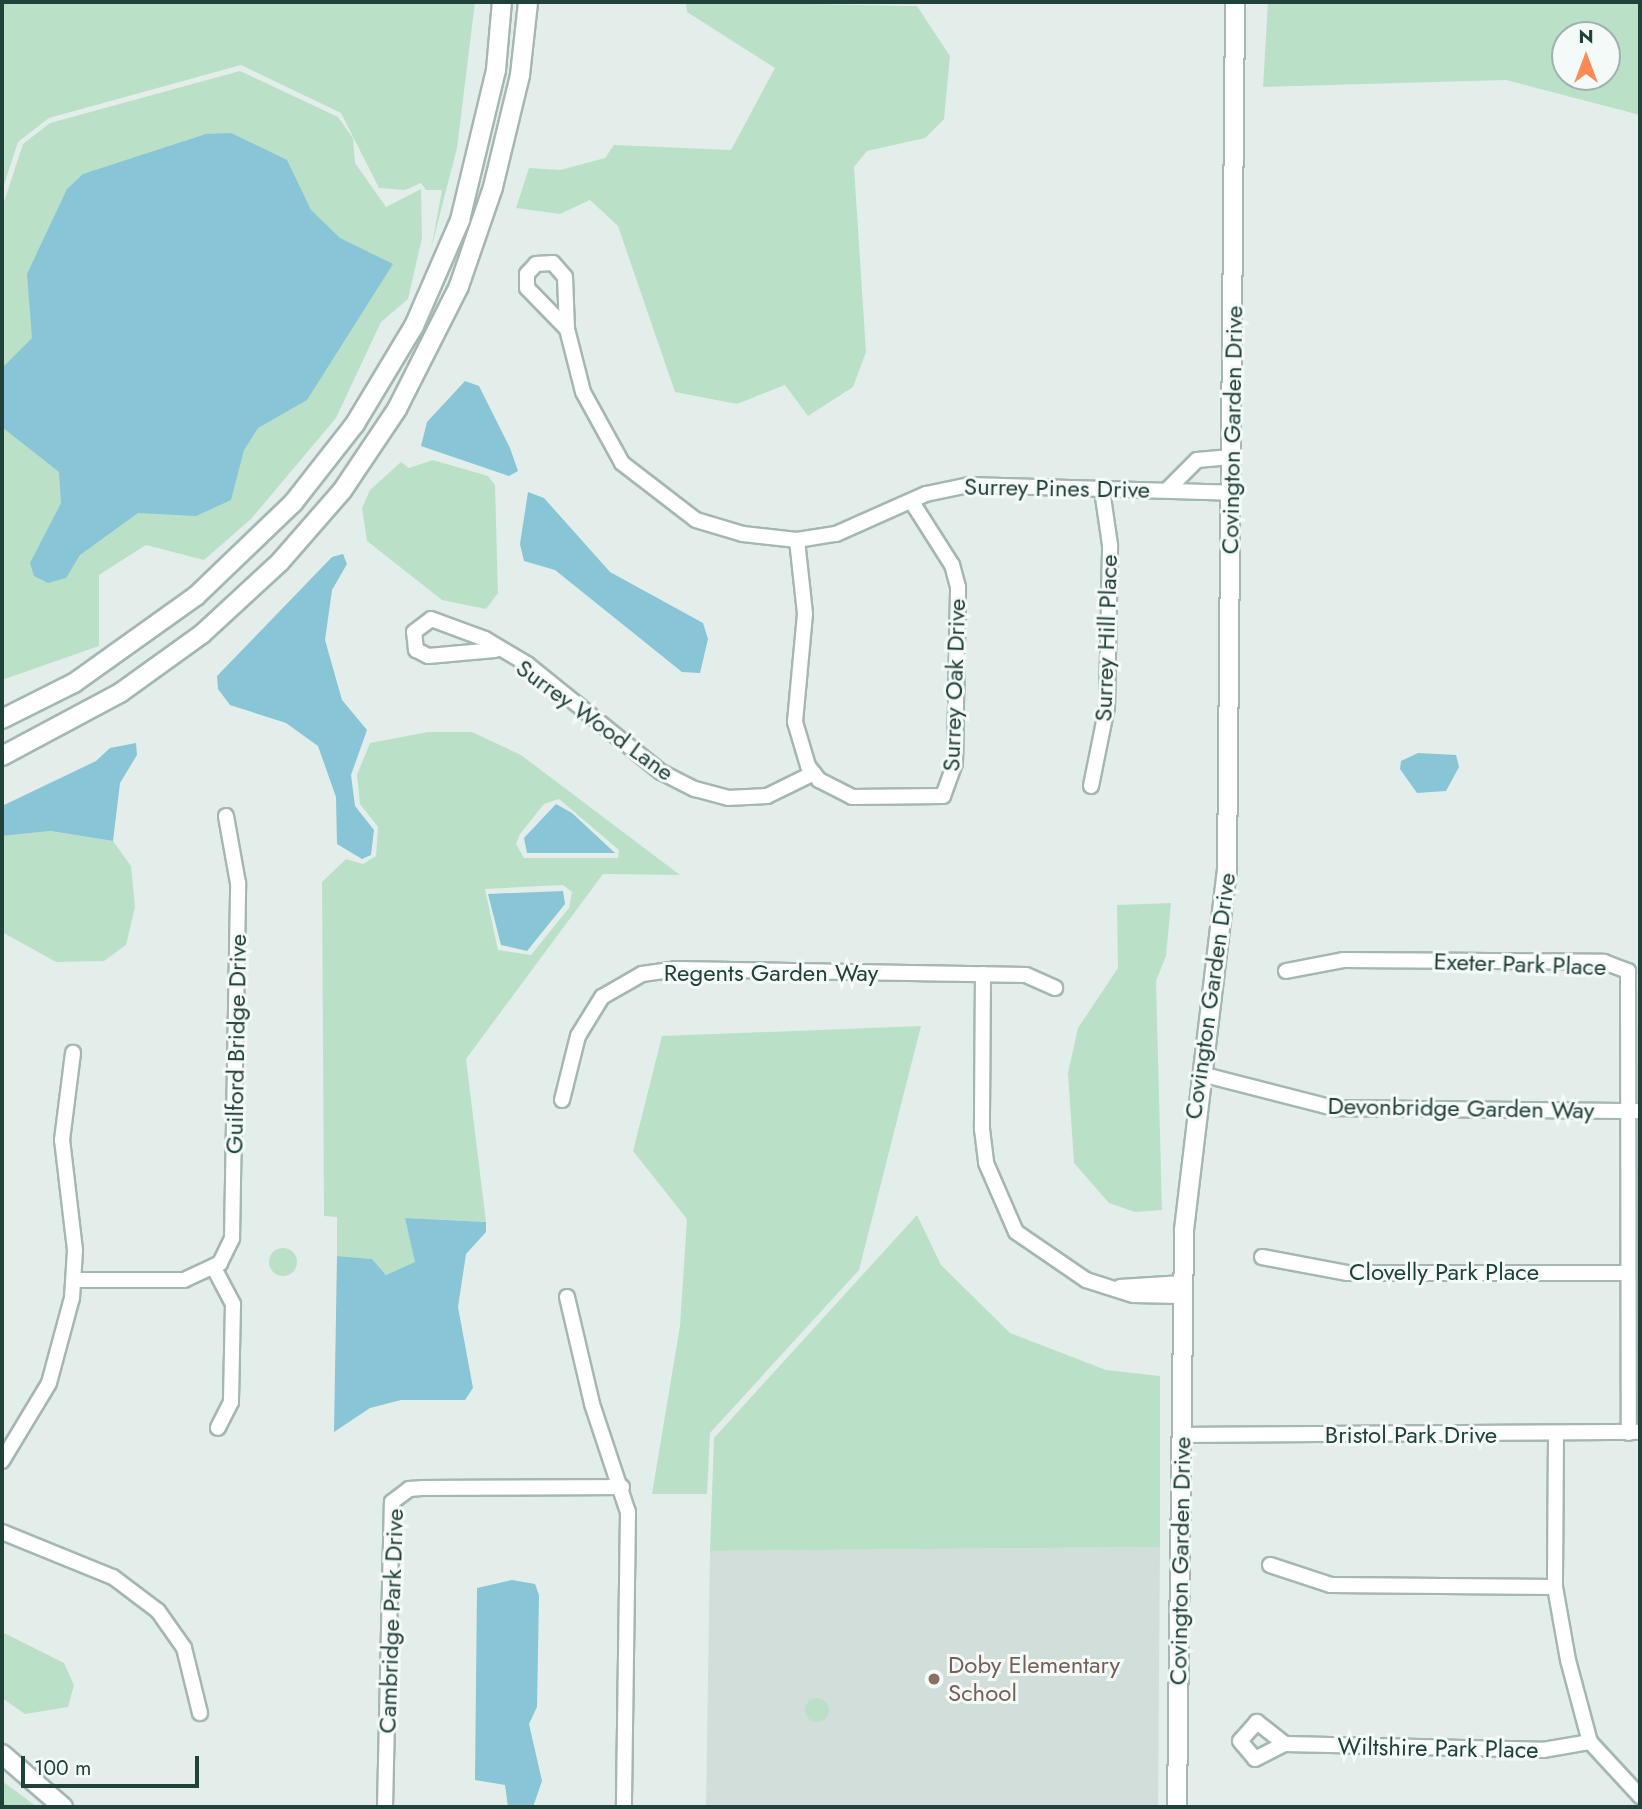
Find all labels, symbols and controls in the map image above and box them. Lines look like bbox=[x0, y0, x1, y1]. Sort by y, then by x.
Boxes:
north arrow bbox=[1551, 21, 1621, 91]
text: N bbox=[1578, 23, 1594, 50]
street label: Covington Garden Drive bbox=[1215, 306, 1249, 554]
street label: Surrey Pines Drive bbox=[964, 472, 1150, 504]
street label: Surrey Hill Place bbox=[1089, 554, 1123, 722]
street label: Surrey Oak Drive bbox=[937, 598, 971, 772]
street label: Surrey Wood Lane bbox=[511, 653, 679, 787]
street label: Covington Garden Drive bbox=[1178, 871, 1242, 1121]
street label: Guilford Bridge Drive bbox=[220, 934, 252, 1154]
street label: Exeter Park Place bbox=[1433, 947, 1607, 981]
street label: Regents Garden Way bbox=[664, 959, 878, 987]
street label: Devonbridge Garden Way bbox=[1327, 1091, 1595, 1125]
street label: Clovelly Park Place bbox=[1349, 1258, 1539, 1286]
street label: Bristol Park Drive bbox=[1325, 1421, 1497, 1449]
street label: Covington Garden Drive bbox=[1163, 1437, 1197, 1685]
street label: Cambridge Park Drive bbox=[373, 1508, 409, 1734]
place label: Doby Elementary School bbox=[948, 1651, 1120, 1707]
marker: Doby Elementary School bbox=[926, 1671, 942, 1687]
street label: Wiltshire Park Place bbox=[1337, 1732, 1539, 1764]
scale bar bbox=[24, 1742, 203, 1786]
text: 100 m bbox=[34, 1753, 91, 1783]

